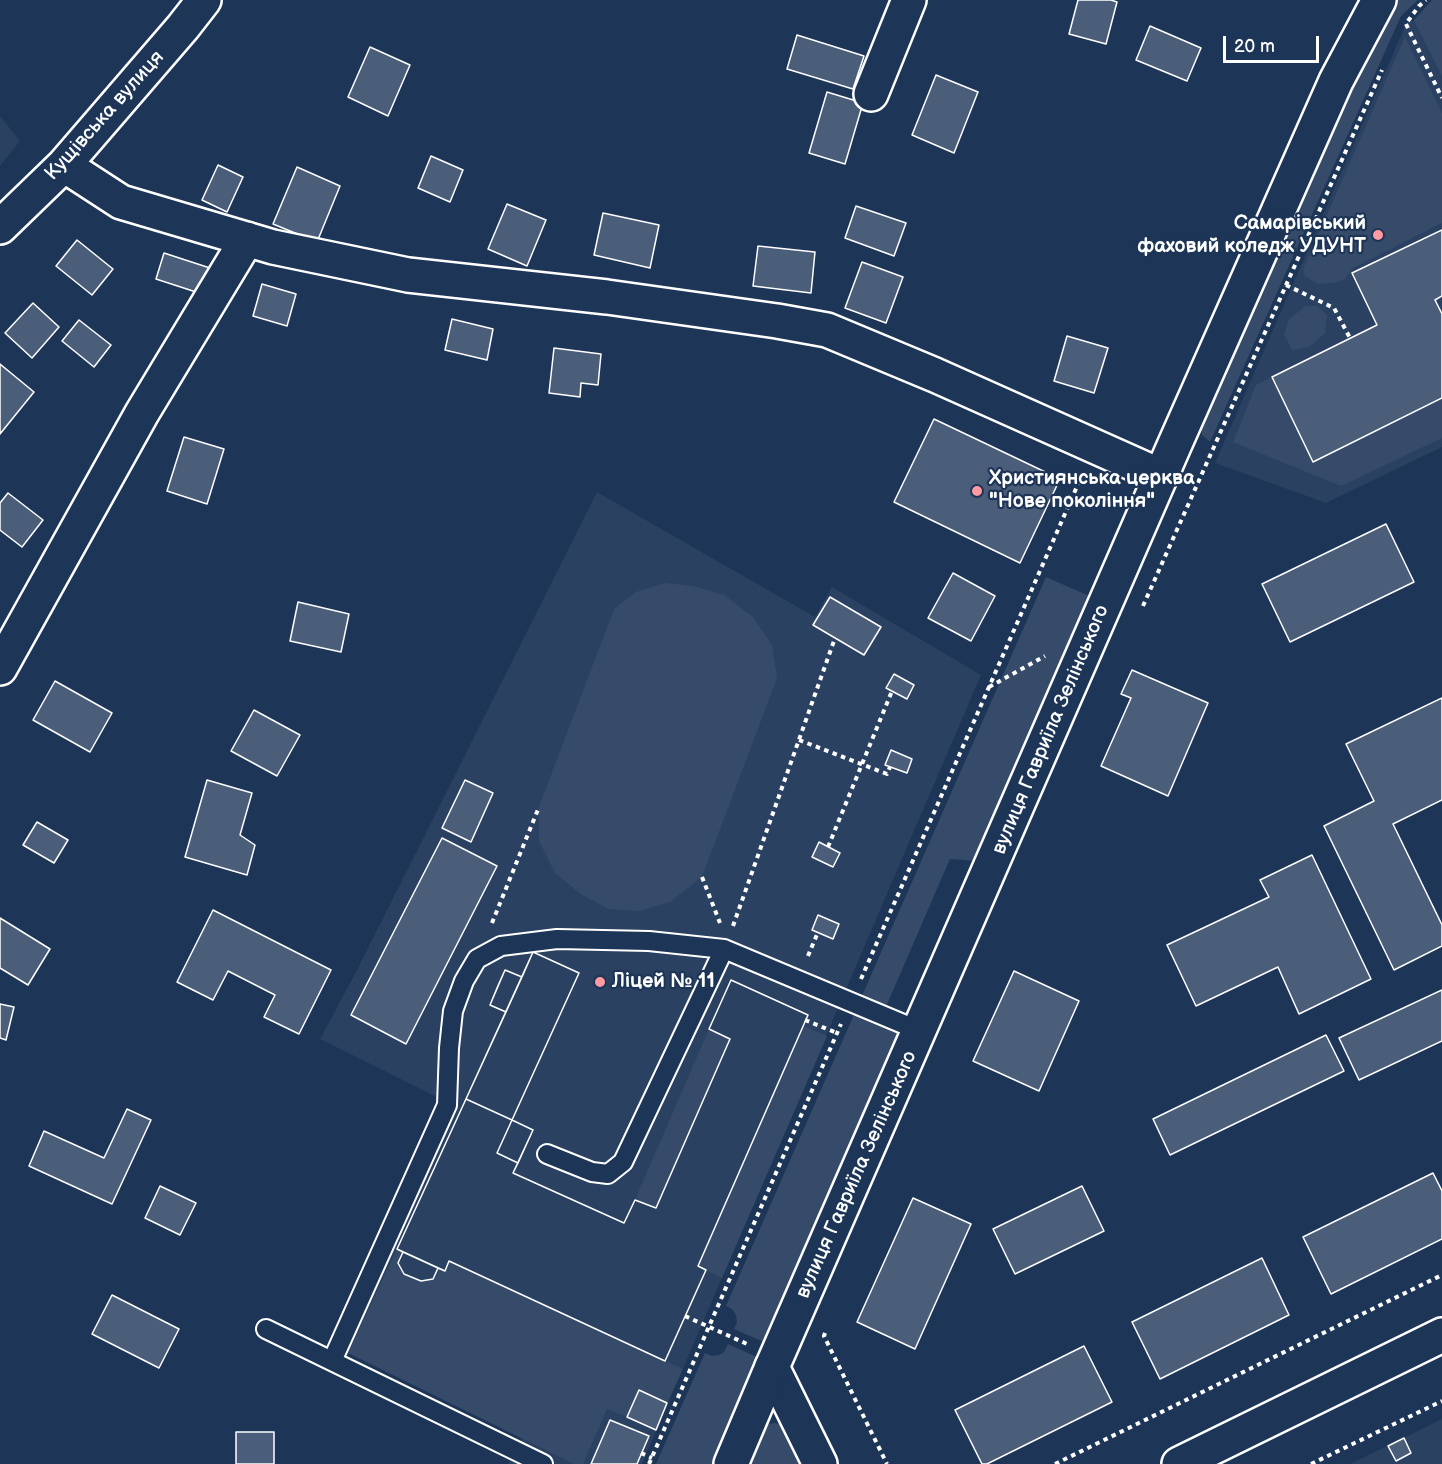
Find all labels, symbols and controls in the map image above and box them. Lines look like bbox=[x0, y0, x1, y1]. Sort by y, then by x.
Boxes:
scale bar bbox=[1226, 24, 1322, 62]
text: 20 m bbox=[1234, 36, 1275, 57]
street label: Кущівська вулиця bbox=[40, 46, 170, 186]
place label: Самарівський фаховий коледж УДУНТ bbox=[1137, 212, 1366, 259]
marker: Самарівський фаховий коледж УДУНТ bbox=[1371, 228, 1385, 242]
place label: Християнська церква "Нове покоління" bbox=[989, 467, 1195, 514]
marker: Християнська церква "Нове покоління" bbox=[970, 484, 984, 498]
street label: вулиця Гавриїла Зелінського bbox=[988, 602, 1114, 858]
place label: Ліцей № 11 bbox=[612, 970, 715, 994]
marker: Ліцей № 11 bbox=[593, 975, 607, 989]
street label: вулиця Гавриїла Зелінського bbox=[791, 1048, 923, 1302]

